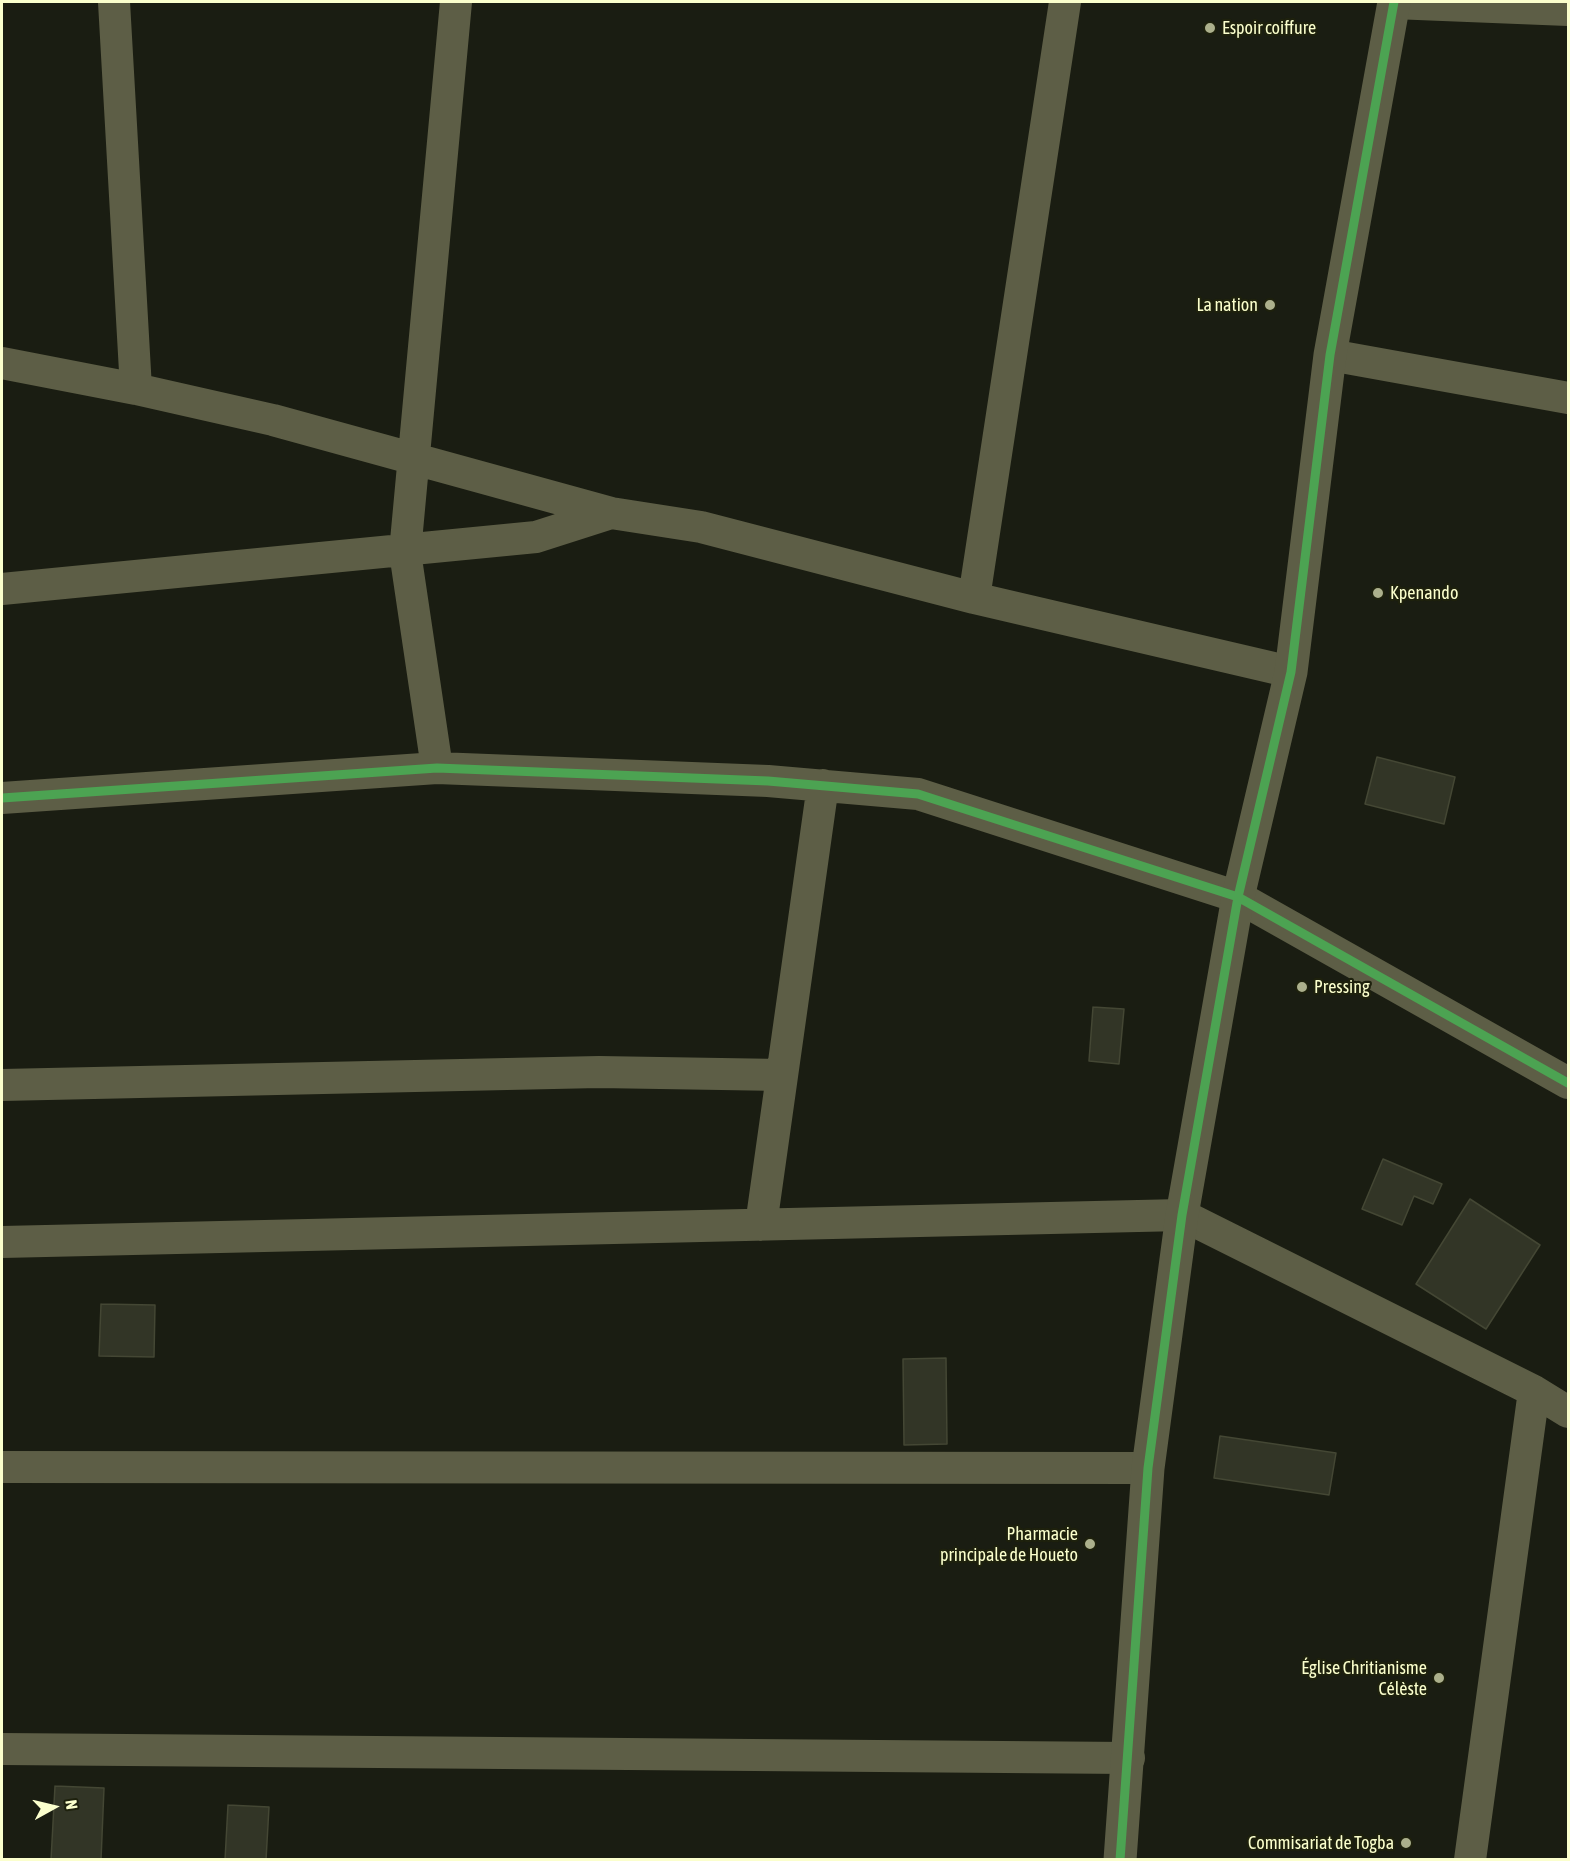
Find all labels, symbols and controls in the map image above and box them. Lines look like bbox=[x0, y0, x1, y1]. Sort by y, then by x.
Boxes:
place label: Espoir coiffure bbox=[1222, 17, 1316, 39]
marker: Espoir coiffure bbox=[1203, 21, 1217, 35]
place label: La nation bbox=[1197, 294, 1258, 316]
marker: La nation bbox=[1263, 298, 1277, 312]
place label: Kpenando bbox=[1390, 582, 1458, 604]
marker: Kpenando bbox=[1371, 586, 1385, 600]
place label: Pressing bbox=[1314, 976, 1370, 998]
marker: Pressing bbox=[1295, 980, 1309, 994]
place label: Pharmacie principale de Houeto bbox=[940, 1523, 1078, 1565]
marker: Pharmacie principale de Houeto bbox=[1083, 1537, 1097, 1551]
place label: Église Chritianisme Célèste bbox=[1301, 1657, 1427, 1700]
marker: Église Chritianisme Célèste bbox=[1432, 1671, 1446, 1685]
north arrow bbox=[24, 1777, 84, 1837]
text: N bbox=[62, 1799, 81, 1810]
place label: Commisariat de Togba bbox=[1248, 1832, 1394, 1854]
marker: Commisariat de Togba bbox=[1399, 1836, 1413, 1850]

